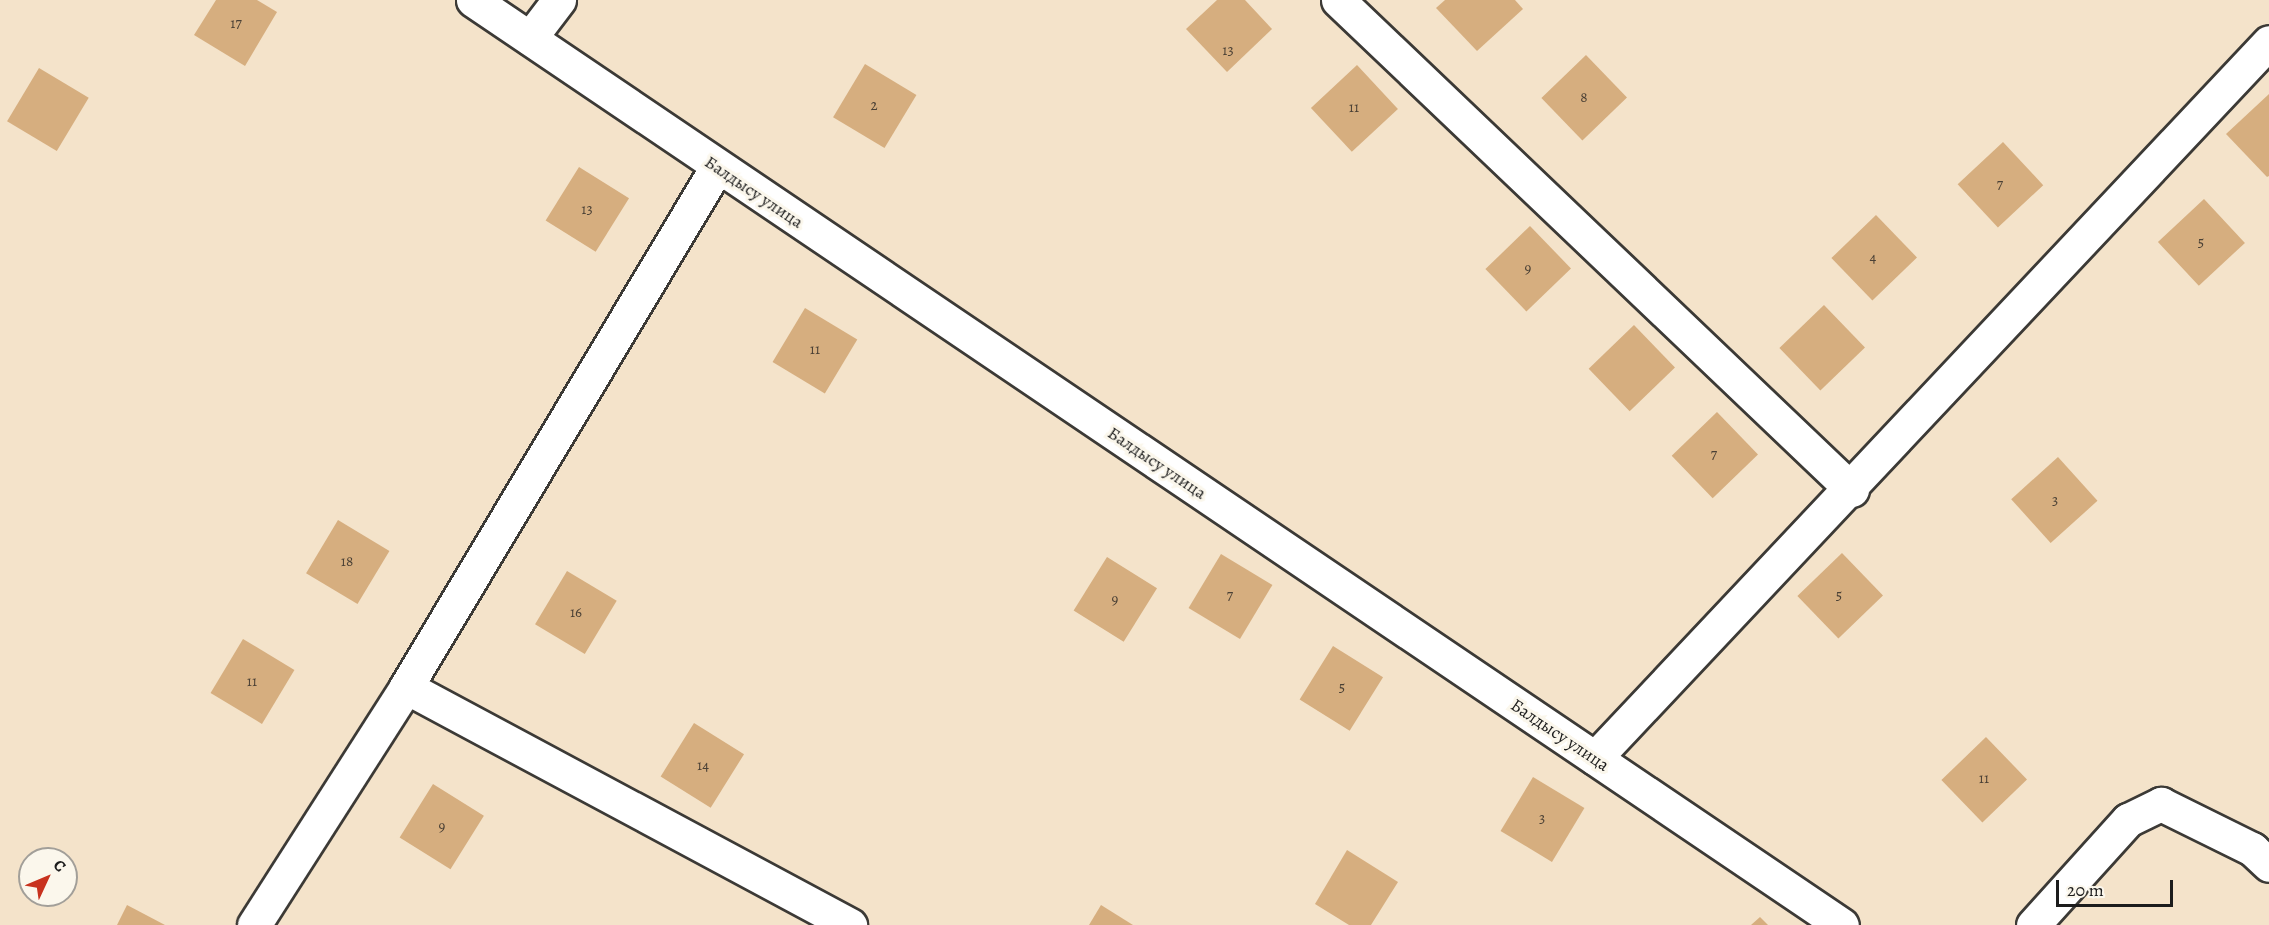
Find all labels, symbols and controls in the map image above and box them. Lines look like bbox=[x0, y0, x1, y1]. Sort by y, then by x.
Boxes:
house number: 17 bbox=[230, 15, 242, 33]
house number: 13 bbox=[1222, 42, 1234, 60]
house number: 8 bbox=[1580, 89, 1588, 107]
house number: 2 bbox=[870, 97, 878, 115]
house number: 11 bbox=[1349, 99, 1359, 117]
street label: Балдысу улица bbox=[701, 151, 807, 233]
house number: 7 bbox=[1997, 176, 2003, 194]
house number: 13 bbox=[581, 201, 593, 219]
house number: 5 bbox=[2198, 234, 2204, 252]
house number: 4 bbox=[1870, 249, 1876, 267]
house number: 9 bbox=[1525, 260, 1531, 278]
house number: 11 bbox=[810, 341, 820, 359]
street label: Балдысу улица bbox=[1104, 422, 1210, 504]
house number: 7 bbox=[1711, 446, 1717, 464]
house number: 3 bbox=[2052, 492, 2058, 510]
house number: 18 bbox=[341, 553, 353, 571]
house number: 7 bbox=[1227, 587, 1233, 605]
house number: 5 bbox=[1836, 587, 1842, 605]
house number: 9 bbox=[1112, 591, 1118, 609]
house number: 16 bbox=[570, 604, 582, 622]
house number: 11 bbox=[247, 673, 257, 691]
house number: 5 bbox=[1339, 679, 1345, 697]
street label: Балдысу улица bbox=[1507, 694, 1613, 776]
house number: 14 bbox=[697, 757, 709, 775]
house number: 11 bbox=[1979, 770, 1989, 788]
house number: 3 bbox=[1539, 810, 1545, 828]
house number: 9 bbox=[439, 818, 445, 836]
north arrow bbox=[18, 847, 78, 907]
text: С bbox=[48, 855, 71, 877]
scale bar bbox=[2059, 868, 2176, 906]
text: 20 m bbox=[2067, 878, 2104, 902]

